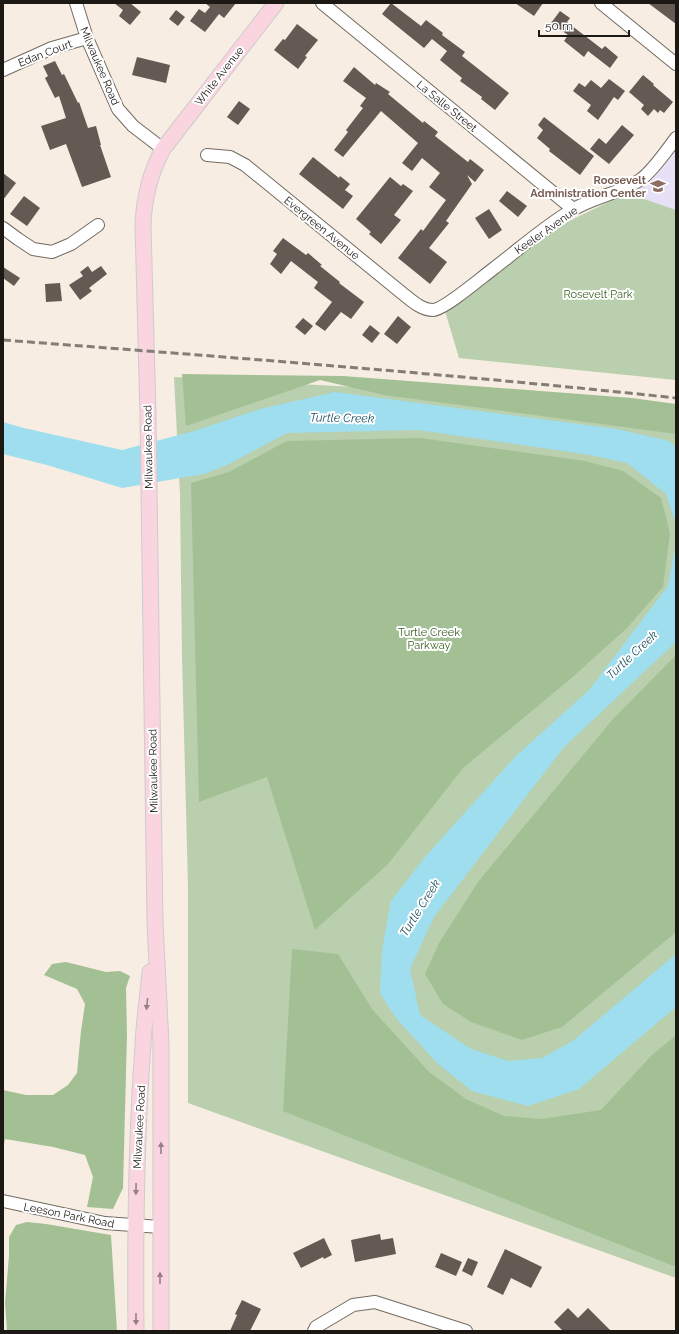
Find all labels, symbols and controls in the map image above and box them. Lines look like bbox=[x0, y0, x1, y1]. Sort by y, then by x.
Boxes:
scale bar bbox=[539, 12, 629, 38]
text: 50 m bbox=[545, 19, 573, 33]
street label: Milwaukee Road bbox=[77, 25, 122, 107]
street label: Edan Court bbox=[16, 37, 74, 70]
street label: White Avenue bbox=[192, 44, 247, 108]
street label: La Salle Street bbox=[414, 78, 480, 135]
place label: Roosevelt Administration Center bbox=[530, 174, 647, 200]
school or university icon: Roosevelt Administration Center bbox=[649, 177, 667, 195]
street label: Evergreen Avenue bbox=[281, 194, 362, 263]
street label: Keeler Avenue bbox=[512, 204, 581, 257]
park label: Rosevelt Park bbox=[563, 288, 633, 301]
street label: Milwaukee Road bbox=[141, 405, 156, 489]
water label: Turtle Creek bbox=[310, 410, 375, 426]
park label: Turtle Creek Parkway bbox=[398, 626, 460, 652]
water label: Turtle Creek bbox=[604, 627, 661, 682]
street label: Milwaukee Road bbox=[146, 729, 161, 813]
water label: Turtle Creek bbox=[397, 876, 443, 939]
one-way arrow bbox=[144, 998, 150, 1010]
street label: Milwaukee Road bbox=[131, 1085, 148, 1169]
one-way arrow bbox=[158, 1141, 164, 1154]
one-way arrow bbox=[133, 1183, 139, 1196]
street label: Leeson Park Road bbox=[23, 1200, 115, 1231]
one-way arrow bbox=[157, 1272, 164, 1284]
one-way arrow bbox=[133, 1313, 139, 1326]

